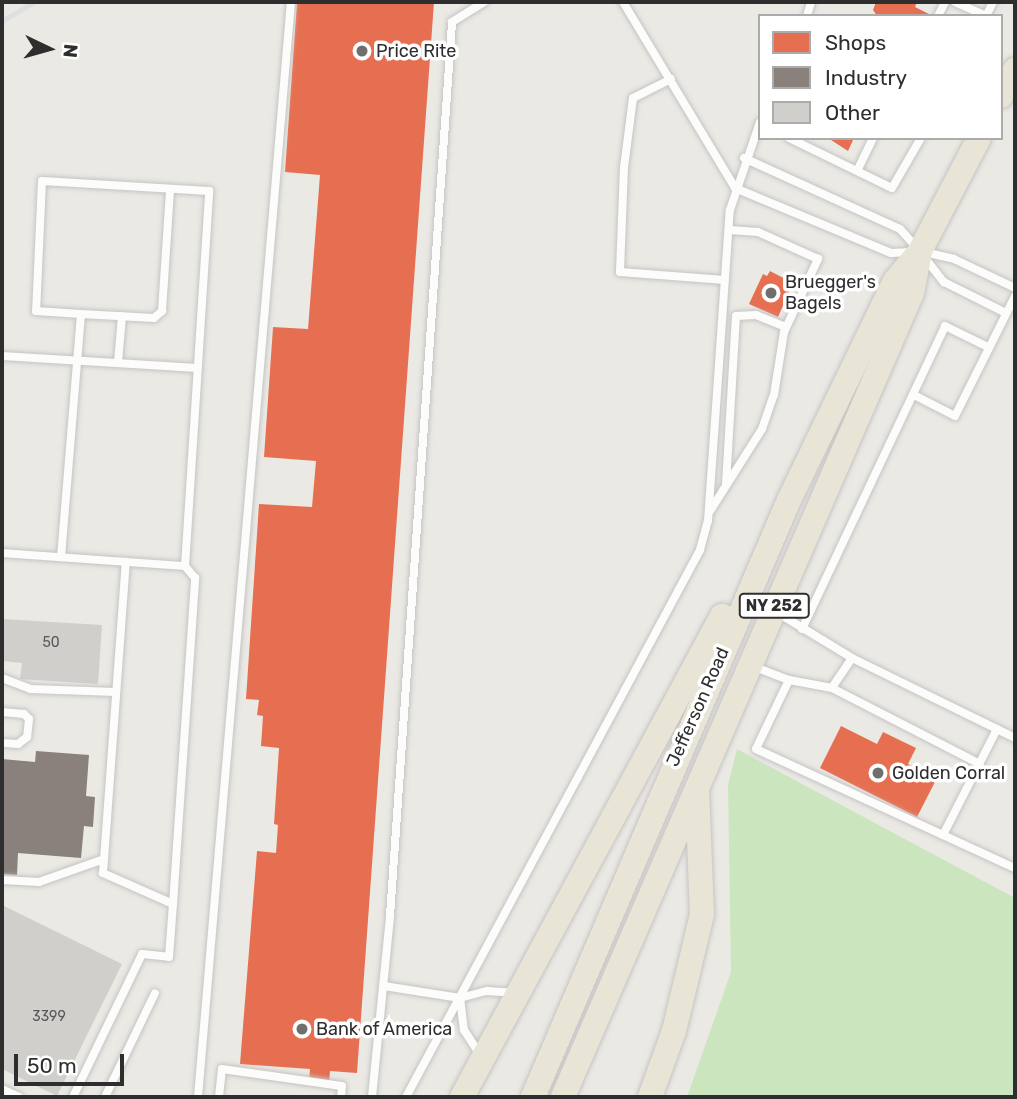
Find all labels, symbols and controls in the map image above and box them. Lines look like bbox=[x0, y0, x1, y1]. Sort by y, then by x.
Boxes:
north arrow bbox=[14, 14, 84, 84]
legend bbox=[758, 14, 1003, 140]
text: Shops bbox=[825, 30, 886, 55]
place label: Price Rite bbox=[376, 40, 456, 62]
text: N bbox=[58, 43, 82, 59]
marker: Price Rite bbox=[354, 43, 370, 59]
text: Industry bbox=[825, 65, 907, 90]
text: Other bbox=[825, 100, 880, 125]
place label: Bruegger's Bagels bbox=[785, 272, 876, 314]
marker: Bruegger's Bagels bbox=[763, 285, 779, 301]
road number: NY 252 bbox=[737, 594, 811, 618]
house number: 50 bbox=[42, 635, 60, 651]
street label: Jefferson Road bbox=[662, 644, 734, 770]
place label: Golden Corral bbox=[892, 762, 1005, 784]
marker: Golden Corral bbox=[870, 765, 886, 781]
house number: 3399 bbox=[32, 1009, 66, 1025]
place label: Bank of America bbox=[316, 1018, 453, 1040]
marker: Bank of America bbox=[294, 1021, 310, 1037]
scale bar bbox=[18, 1040, 128, 1084]
text: 50 m bbox=[27, 1053, 77, 1078]

